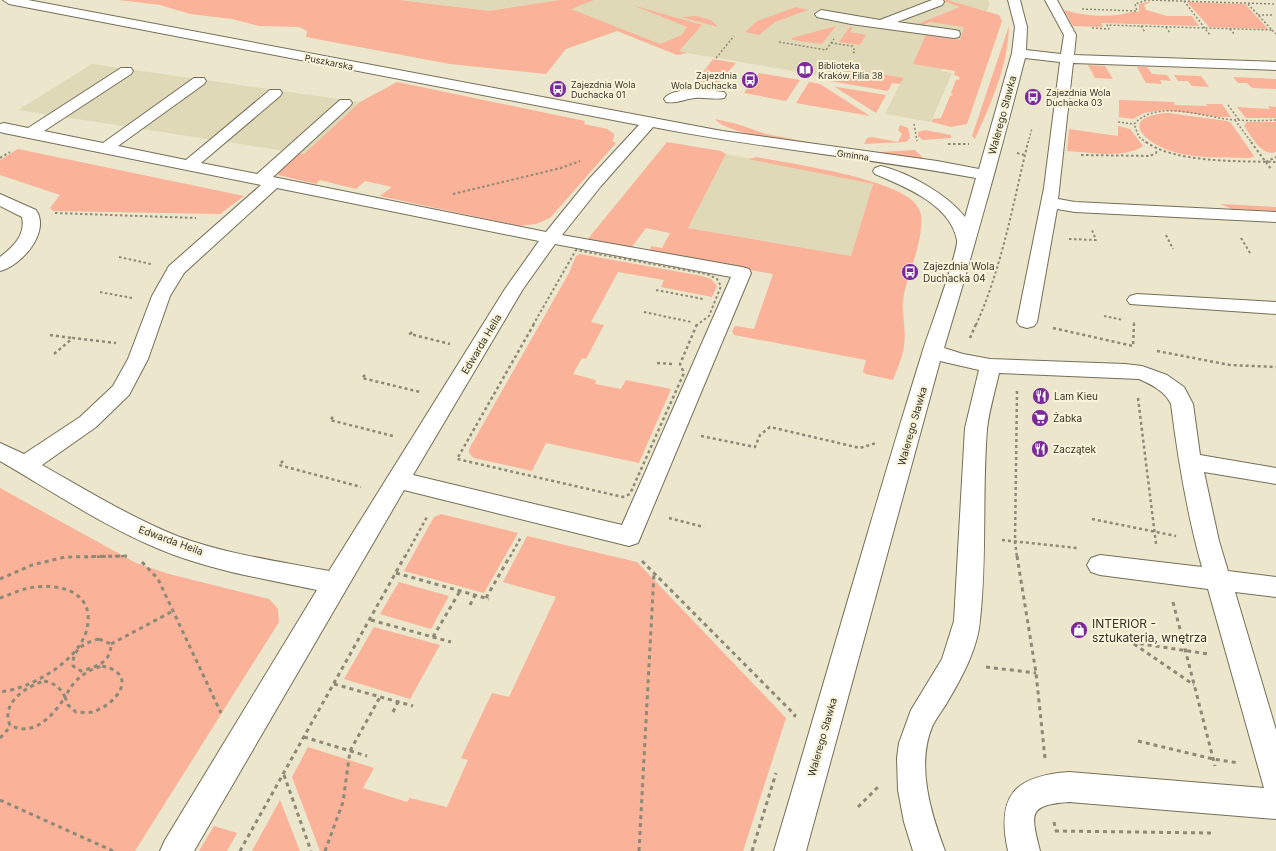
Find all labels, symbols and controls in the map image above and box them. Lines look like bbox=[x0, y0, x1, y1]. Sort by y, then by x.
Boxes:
street label: Puszkarska bbox=[304, 52, 354, 72]
library icon: Biblioteka Kraków Filia 38 bbox=[795, 60, 815, 80]
place label: Biblioteka Kraków Filia 38 bbox=[818, 60, 883, 81]
place label: Zajezdnia Wola Duchacka bbox=[671, 70, 737, 91]
bus stop icon: Zajezdnia Wola Duchacka bbox=[740, 70, 760, 90]
street label: Walerego Sławka bbox=[986, 74, 1018, 156]
bus stop icon: Zajezdnia Wola Duchacka 01 bbox=[548, 79, 568, 99]
place label: Zajezdnia Wola Duchacka 01 bbox=[571, 79, 635, 100]
bus stop icon: Zajezdnia Wola Duchacka 03 bbox=[1023, 87, 1043, 107]
place label: Zajezdnia Wola Duchacka 03 bbox=[1046, 87, 1110, 108]
street label: Gminna bbox=[836, 147, 870, 163]
place label: Zajezdnia Wola Duchacka 04 bbox=[923, 260, 995, 284]
bus stop icon: Zajezdnia Wola Duchacka 04 bbox=[900, 262, 920, 282]
street label: Edwarda Heila bbox=[458, 312, 504, 376]
street label: Walerego Sławka bbox=[895, 385, 929, 467]
restaurant icon: Lam Kieu bbox=[1031, 386, 1051, 406]
place label: Lam Kieu bbox=[1054, 390, 1098, 402]
supermarket icon: Żabka bbox=[1030, 408, 1050, 428]
place label: Żabka bbox=[1053, 411, 1082, 424]
restaurant icon: Zaczątek bbox=[1030, 439, 1050, 459]
place label: Zaczątek bbox=[1053, 443, 1097, 455]
street label: Edwarda Heila bbox=[137, 523, 205, 557]
place label: INTERIOR - sztukateria, wnętrza bbox=[1092, 616, 1207, 645]
shop icon: INTERIOR - sztukateria, wnętrza bbox=[1069, 620, 1089, 640]
street label: Walerego Sławka bbox=[805, 696, 839, 778]

